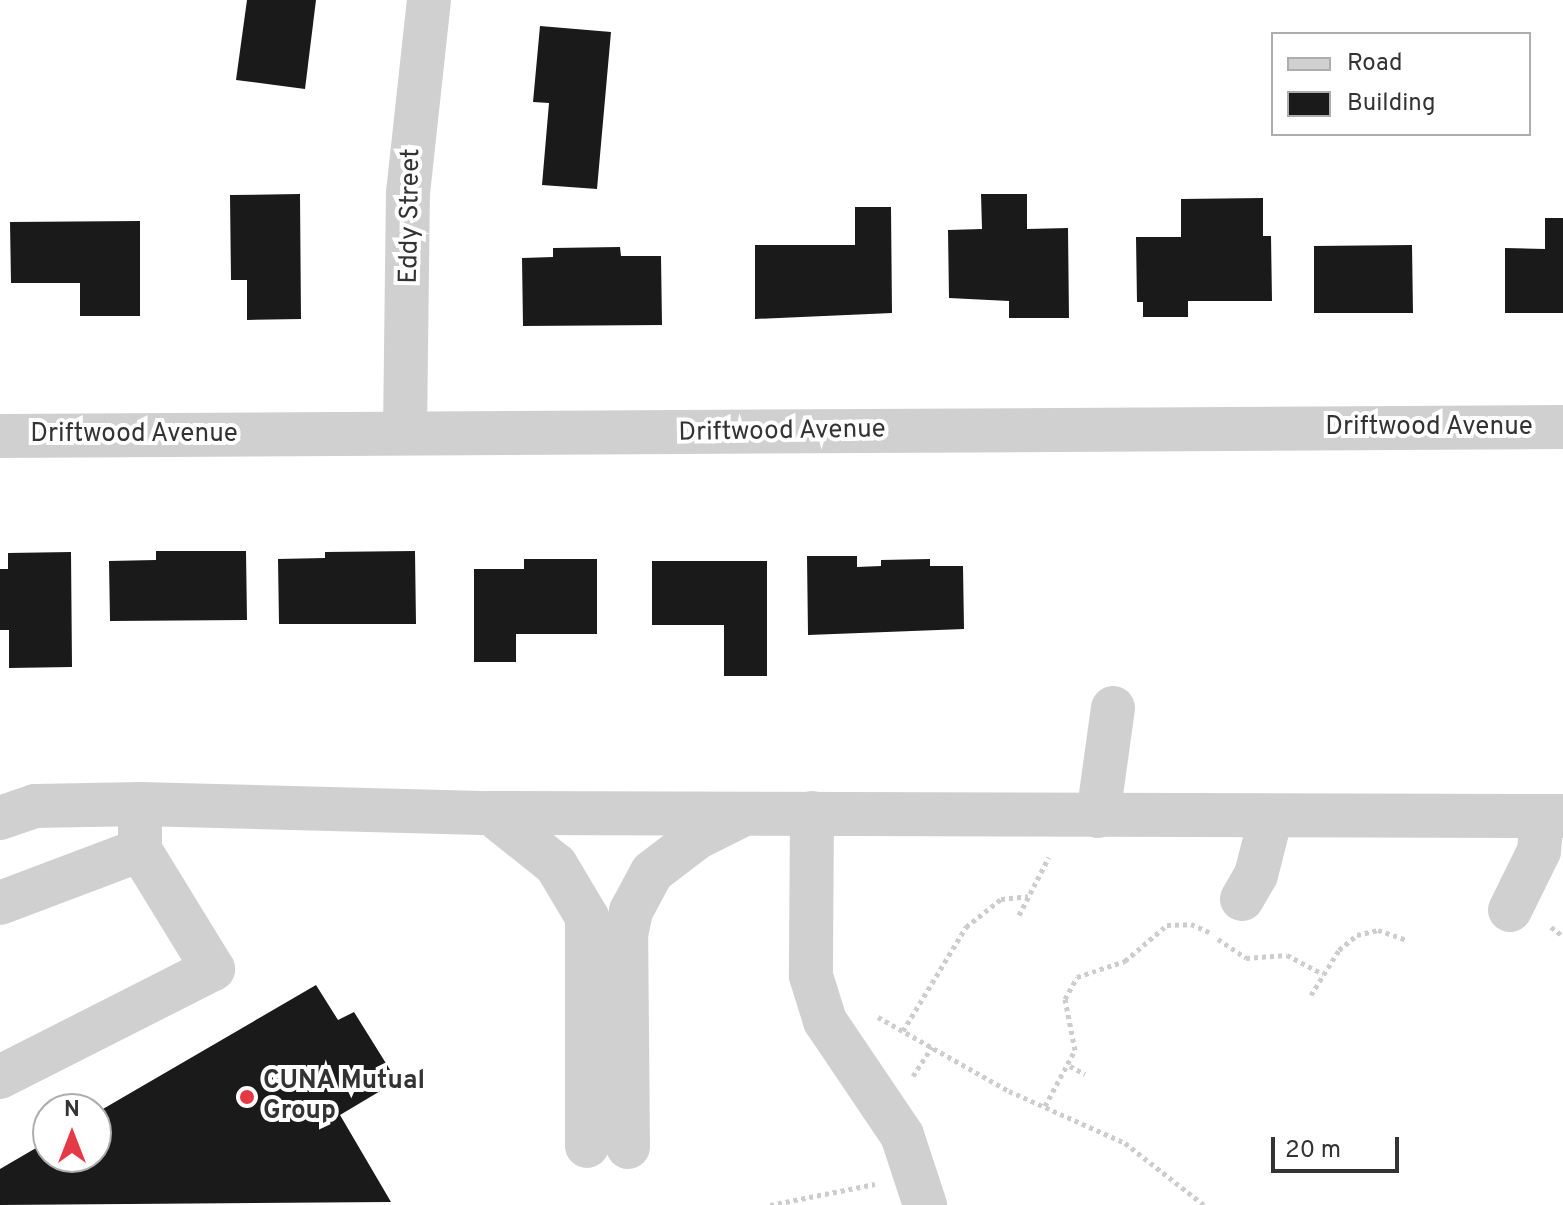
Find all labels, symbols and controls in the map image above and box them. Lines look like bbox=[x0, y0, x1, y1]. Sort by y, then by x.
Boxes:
legend bbox=[1271, 32, 1531, 136]
text: Road bbox=[1347, 49, 1403, 79]
text: Building bbox=[1347, 89, 1436, 119]
street label: Eddy Street bbox=[394, 148, 428, 284]
street label: Driftwood Avenue bbox=[1325, 412, 1533, 444]
street label: Driftwood Avenue bbox=[678, 415, 886, 449]
street label: Driftwood Avenue bbox=[30, 419, 238, 451]
place label: CUNA Mutual Group bbox=[263, 1066, 426, 1128]
marker: CUNA Mutual Group bbox=[238, 1088, 256, 1106]
north arrow bbox=[32, 1093, 112, 1173]
text: N bbox=[64, 1097, 80, 1124]
scale bar bbox=[1275, 1121, 1403, 1171]
text: 20 m bbox=[1285, 1136, 1341, 1166]

